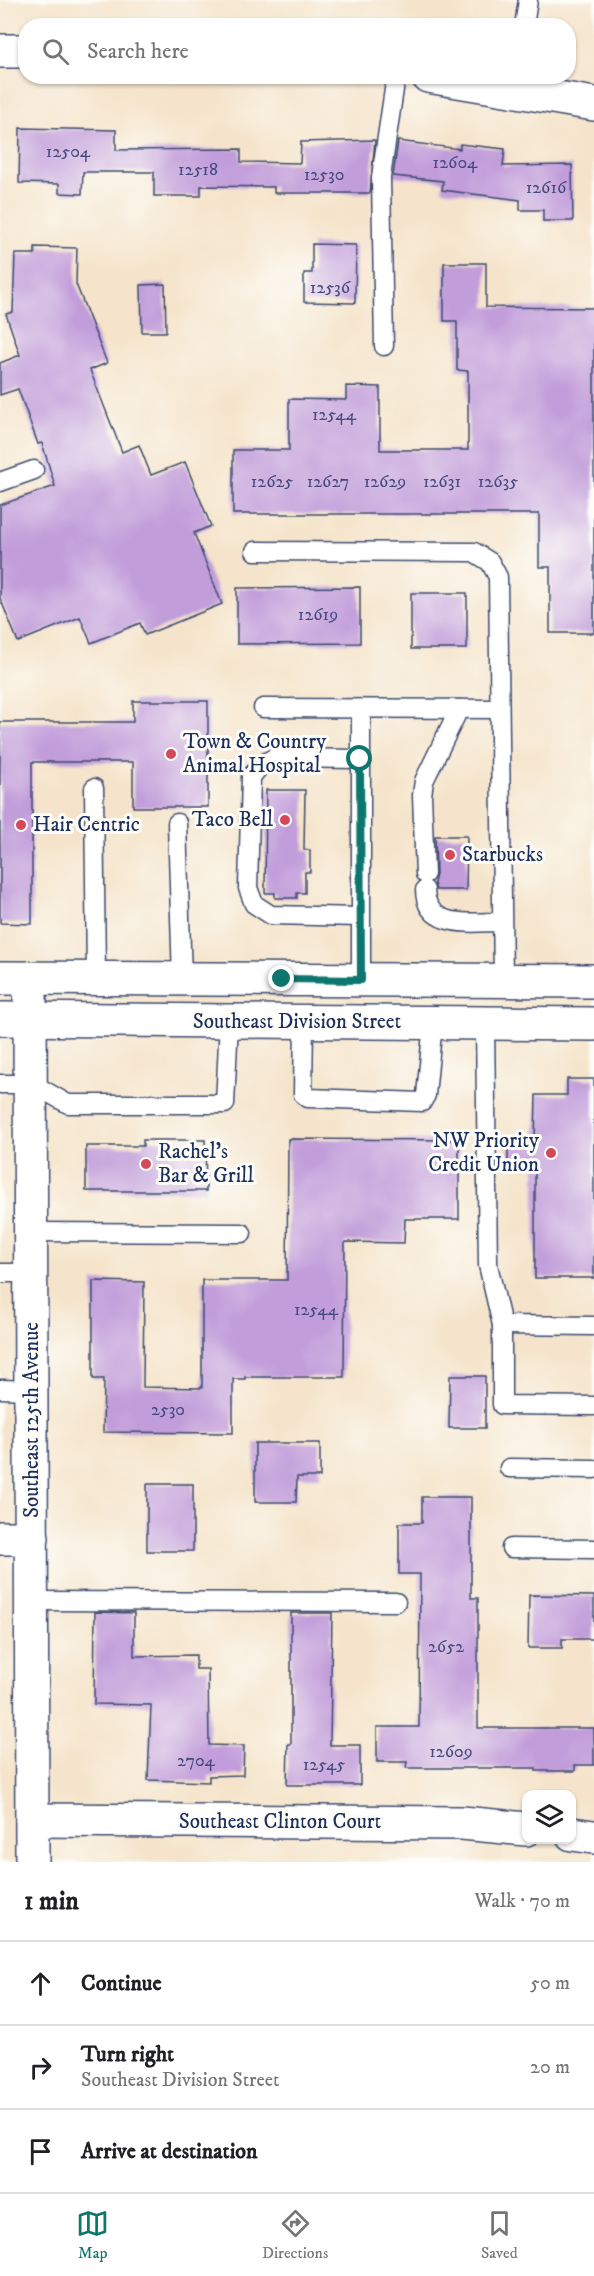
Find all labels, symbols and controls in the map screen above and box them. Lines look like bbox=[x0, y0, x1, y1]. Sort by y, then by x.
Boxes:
search box bbox=[18, 18, 576, 84]
icon: search bbox=[39, 35, 72, 68]
text: Search here bbox=[87, 38, 189, 65]
house number: 12504 bbox=[46, 141, 91, 163]
house number: 12604 bbox=[433, 152, 478, 174]
house number: 12518 bbox=[178, 159, 218, 181]
house number: 12530 bbox=[304, 164, 344, 186]
house number: 12616 bbox=[526, 177, 567, 199]
house number: 12536 bbox=[310, 277, 351, 299]
house number: 12544 bbox=[312, 404, 357, 426]
house number: 12625 bbox=[251, 471, 293, 493]
house number: 12627 bbox=[307, 471, 349, 493]
house number: 12629 bbox=[364, 471, 406, 493]
house number: 12631 bbox=[423, 471, 461, 493]
house number: 12635 bbox=[478, 471, 518, 493]
house number: 12619 bbox=[298, 604, 338, 626]
place label: Town & Country Animal Hospital bbox=[183, 729, 327, 779]
route start bbox=[346, 745, 372, 771]
marker: Town & Country Animal Hospital bbox=[164, 747, 178, 761]
place label: Taco Bell bbox=[192, 807, 274, 833]
place label: Hair Centric bbox=[33, 812, 140, 838]
marker: Taco Bell bbox=[278, 813, 292, 827]
marker: Hair Centric bbox=[14, 818, 28, 832]
place label: Starbucks bbox=[462, 842, 543, 868]
marker: Starbucks bbox=[443, 848, 457, 862]
route end bbox=[268, 965, 294, 991]
street label: Southeast Division Street bbox=[193, 1009, 401, 1035]
place label: NW Priority Credit Union bbox=[428, 1128, 540, 1178]
place label: Rachel's Bar & Grill bbox=[158, 1139, 254, 1189]
marker: NW Priority Credit Union bbox=[544, 1146, 558, 1160]
marker: Rachel's Bar & Grill bbox=[139, 1157, 153, 1171]
house number: 12544 bbox=[294, 1299, 339, 1321]
street label: Southeast 125th Avenue bbox=[19, 1322, 45, 1518]
house number: 2530 bbox=[151, 1399, 185, 1421]
house number: 2652 bbox=[428, 1636, 464, 1658]
house number: 12609 bbox=[429, 1741, 473, 1763]
house number: 2704 bbox=[177, 1750, 216, 1772]
house number: 12545 bbox=[303, 1754, 345, 1776]
map controls bbox=[522, 1790, 576, 1844]
button: layers bbox=[522, 1790, 576, 1844]
street label: Southeast Clinton Court bbox=[179, 1809, 382, 1835]
text: 1 min bbox=[24, 1885, 79, 1918]
text: Walk · 70 m bbox=[474, 1889, 570, 1914]
icon: ahead bbox=[24, 1967, 57, 2000]
text: Continue bbox=[81, 1970, 162, 1997]
text: 50 m bbox=[530, 1971, 570, 1996]
text: Turn right bbox=[81, 2041, 174, 2068]
icon: right bbox=[24, 2051, 57, 2084]
text: 20 m bbox=[530, 2055, 570, 2080]
text: Southeast Division Street bbox=[81, 2068, 279, 2093]
icon: arrive bbox=[24, 2135, 57, 2168]
text: Arrive at destination bbox=[81, 2138, 258, 2165]
tab: Map bbox=[76, 2207, 109, 2263]
tab: Directions bbox=[262, 2207, 328, 2263]
tab: Saved bbox=[481, 2207, 518, 2263]

